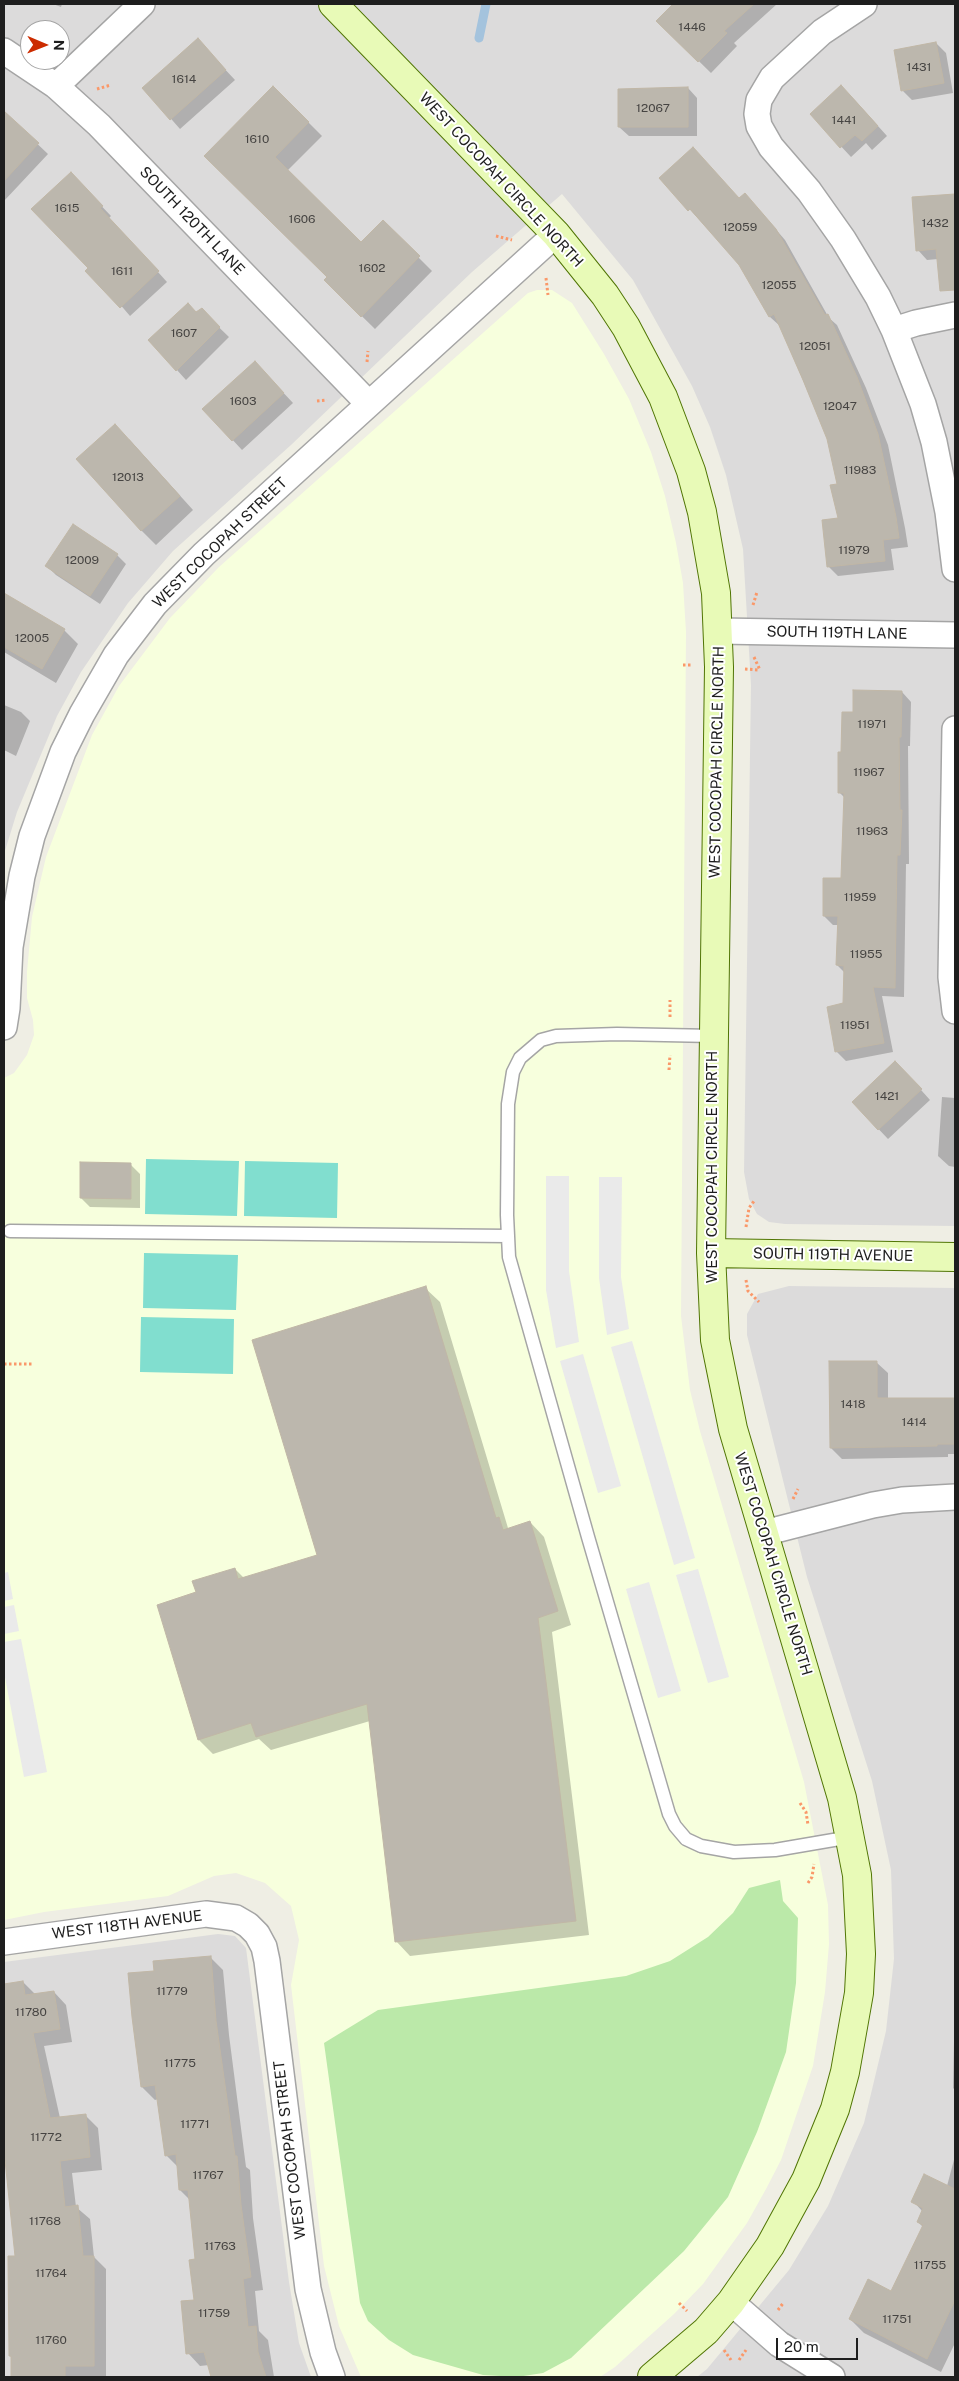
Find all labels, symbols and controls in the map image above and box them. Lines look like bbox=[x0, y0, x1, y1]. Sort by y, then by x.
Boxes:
north arrow bbox=[20, 20, 70, 70]
house number: 1446 bbox=[678, 20, 706, 34]
text: N bbox=[51, 40, 67, 51]
house number: 1431 bbox=[907, 60, 931, 74]
house number: 1614 bbox=[172, 72, 196, 86]
street label: WEST COCOPAH CIRCLE NORTH bbox=[415, 89, 587, 271]
house number: 12067 bbox=[636, 101, 670, 115]
house number: 1441 bbox=[832, 113, 856, 127]
house number: 1610 bbox=[245, 132, 269, 146]
street label: SOUTH 120TH LANE bbox=[136, 163, 248, 279]
house number: 1615 bbox=[55, 201, 79, 215]
house number: 1606 bbox=[288, 212, 316, 226]
house number: 1432 bbox=[921, 216, 949, 230]
house number: 12059 bbox=[723, 220, 757, 234]
house number: 1602 bbox=[359, 261, 385, 275]
house number: 1611 bbox=[111, 264, 133, 278]
house number: 12055 bbox=[762, 278, 796, 292]
house number: 1607 bbox=[171, 326, 197, 340]
house number: 12051 bbox=[799, 339, 831, 353]
house number: 1603 bbox=[229, 394, 257, 408]
house number: 12047 bbox=[823, 399, 857, 413]
house number: 11983 bbox=[844, 463, 876, 477]
house number: 12013 bbox=[112, 470, 144, 484]
street label: WEST COCOPAH STREET bbox=[149, 474, 291, 612]
house number: 11979 bbox=[838, 543, 870, 557]
house number: 12009 bbox=[65, 553, 99, 567]
street label: SOUTH 119TH LANE bbox=[766, 623, 908, 643]
house number: 12005 bbox=[15, 631, 49, 645]
street label: WEST COCOPAH CIRCLE NORTH bbox=[706, 646, 728, 878]
house number: 11971 bbox=[857, 717, 887, 731]
house number: 11967 bbox=[853, 765, 885, 779]
house number: 11963 bbox=[856, 824, 888, 838]
house number: 11959 bbox=[844, 890, 876, 904]
house number: 11955 bbox=[850, 947, 882, 961]
house number: 11951 bbox=[840, 1018, 870, 1032]
street label: WEST COCOPAH CIRCLE NORTH bbox=[703, 1051, 721, 1283]
house number: 1421 bbox=[875, 1089, 899, 1103]
street label: SOUTH 119TH AVENUE bbox=[753, 1245, 913, 1265]
house number: 1418 bbox=[840, 1397, 866, 1411]
house number: 1414 bbox=[902, 1415, 926, 1429]
street label: WEST COCOPAH CIRCLE NORTH bbox=[730, 1450, 816, 1678]
street label: WEST 118TH AVENUE bbox=[51, 1907, 203, 1943]
house number: 11779 bbox=[156, 1984, 188, 1998]
house number: 11780 bbox=[15, 2005, 47, 2019]
house number: 11775 bbox=[164, 2056, 196, 2070]
street label: WEST COCOPAH STREET bbox=[270, 2060, 310, 2240]
house number: 11771 bbox=[180, 2117, 210, 2131]
house number: 11772 bbox=[30, 2130, 62, 2144]
house number: 11767 bbox=[192, 2168, 224, 2182]
house number: 11768 bbox=[29, 2214, 61, 2228]
house number: 11763 bbox=[204, 2239, 236, 2253]
house number: 11755 bbox=[914, 2258, 946, 2272]
house number: 11764 bbox=[35, 2266, 67, 2280]
house number: 11759 bbox=[198, 2306, 230, 2320]
house number: 11751 bbox=[882, 2312, 912, 2326]
scale bar bbox=[779, 2328, 862, 2360]
house number: 11760 bbox=[35, 2333, 67, 2347]
text: 20 m bbox=[784, 2338, 819, 2355]

